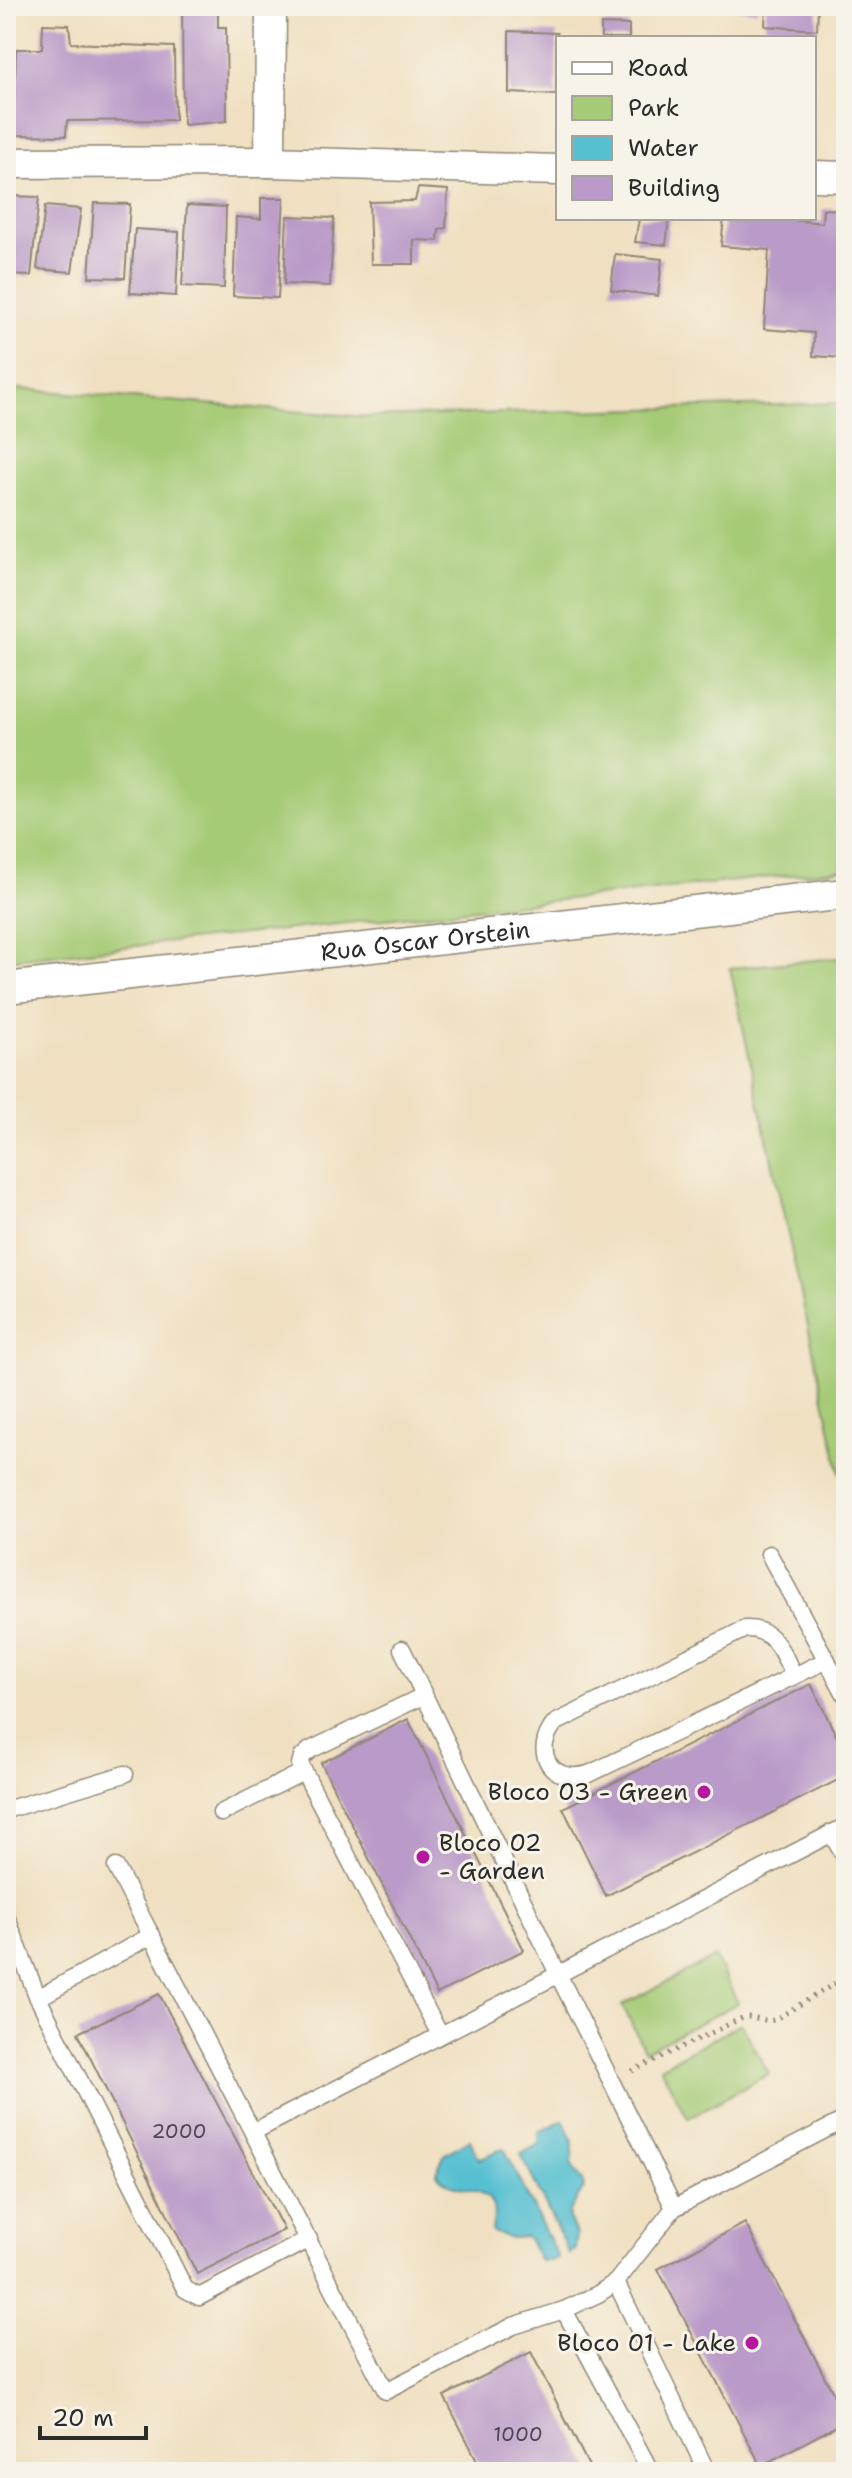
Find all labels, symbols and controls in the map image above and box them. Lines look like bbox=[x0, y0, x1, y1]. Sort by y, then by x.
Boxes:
legend bbox=[556, 36, 816, 220]
text: Road bbox=[628, 52, 688, 84]
text: Park bbox=[628, 92, 680, 124]
text: Water bbox=[628, 132, 699, 164]
text: Building bbox=[628, 172, 720, 204]
street label: Rua Oscar Orstein bbox=[319, 913, 532, 969]
place label: Bloco 03 - Green bbox=[488, 1776, 688, 1808]
marker: Bloco 03 - Green bbox=[695, 1783, 713, 1801]
place label: Bloco 02 - Garden bbox=[439, 1827, 545, 1887]
marker: Bloco 02 - Garden bbox=[414, 1848, 432, 1866]
house number: 2000 bbox=[151, 2118, 207, 2144]
place label: Bloco 01 - Lake bbox=[557, 2327, 736, 2359]
marker: Bloco 01 - Lake bbox=[743, 2334, 761, 2352]
scale bar bbox=[40, 2390, 146, 2440]
text: 20 m bbox=[52, 2402, 114, 2434]
house number: 1000 bbox=[493, 2421, 543, 2447]

